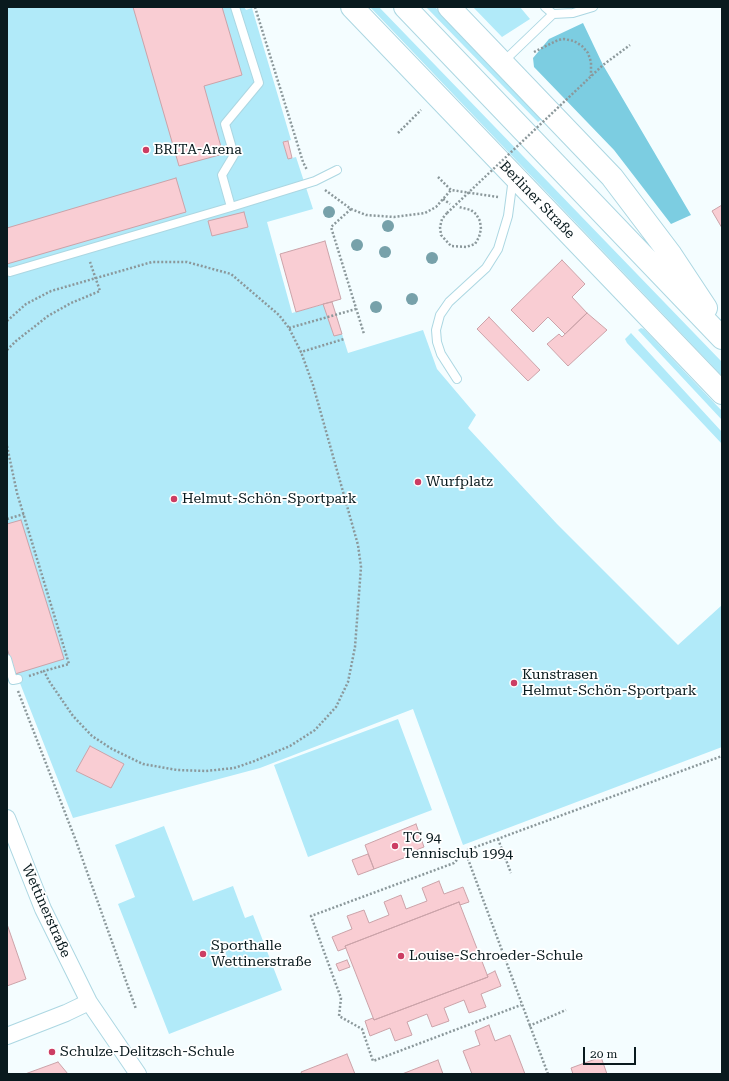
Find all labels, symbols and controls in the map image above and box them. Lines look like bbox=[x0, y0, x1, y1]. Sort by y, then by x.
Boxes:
place label: BRITA-Arena bbox=[154, 142, 242, 158]
marker: BRITA-Arena bbox=[141, 145, 151, 155]
street label: Berliner Straße bbox=[496, 158, 578, 242]
place label: Wurfplatz bbox=[426, 474, 493, 490]
marker: Wurfplatz bbox=[413, 477, 423, 487]
place label: Helmut-Schön-Sportpark bbox=[182, 491, 357, 507]
marker: Helmut-Schön-Sportpark bbox=[169, 494, 179, 504]
place label: Kunstrasen Helmut-Schön-Sportpark bbox=[522, 667, 697, 700]
marker: Kunstrasen Helmut-Schön-Sportpark bbox=[509, 678, 519, 688]
place label: TC 94 Tennisclub 1994 bbox=[403, 830, 513, 862]
marker: TC 94 Tennisclub 1994 bbox=[390, 841, 400, 851]
street label: Wettinerstraße bbox=[18, 862, 74, 960]
place label: Sporthalle Wettinerstraße bbox=[211, 938, 311, 970]
place label: Louise-Schroeder-Schule bbox=[409, 948, 583, 964]
marker: Sporthalle Wettinerstraße bbox=[198, 949, 208, 959]
marker: Louise-Schroeder-Schule bbox=[396, 951, 406, 961]
scale bar bbox=[585, 1039, 638, 1065]
place label: Schulze-Delitzsch-Schule bbox=[60, 1044, 235, 1060]
marker: Schulze-Delitzsch-Schule bbox=[47, 1047, 57, 1057]
text: 20 m bbox=[590, 1047, 617, 1061]

